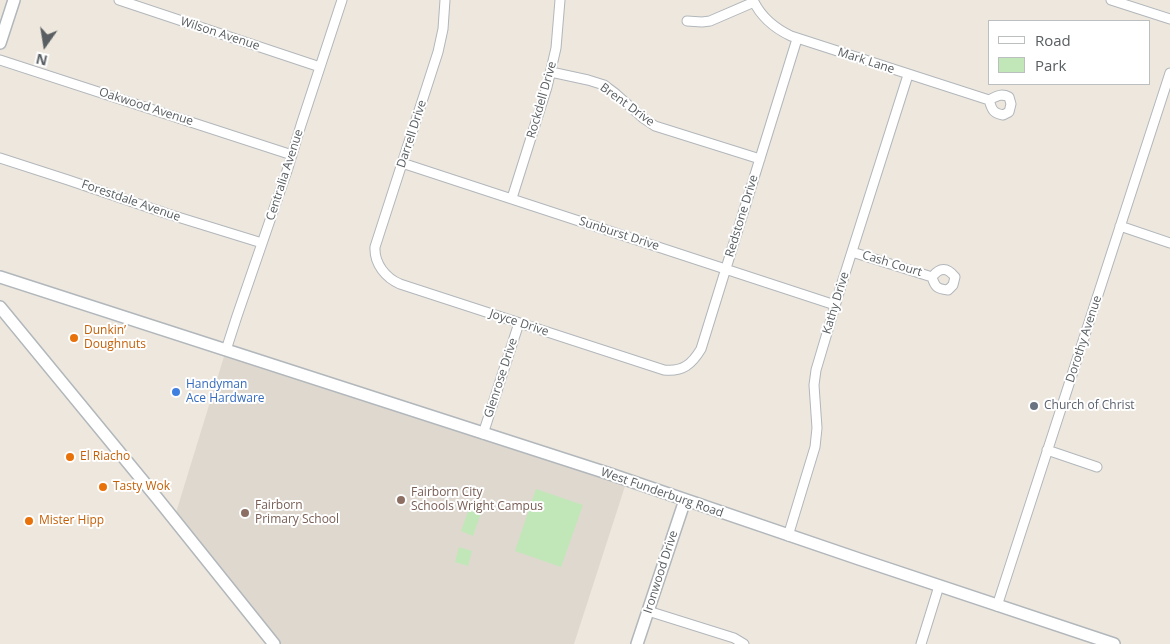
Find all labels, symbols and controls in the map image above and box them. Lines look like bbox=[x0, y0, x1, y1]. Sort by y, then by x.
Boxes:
street label: Wilson Avenue bbox=[179, 14, 261, 54]
north arrow bbox=[20, 20, 70, 70]
legend bbox=[988, 20, 1150, 85]
text: Road bbox=[1035, 30, 1071, 50]
street label: Mark Lane bbox=[836, 45, 896, 77]
text: N bbox=[34, 50, 49, 71]
text: Park bbox=[1035, 55, 1066, 75]
street label: Rockdell Drive bbox=[524, 60, 560, 140]
street label: Brent Drive bbox=[597, 81, 657, 129]
street label: Oakwood Avenue bbox=[97, 85, 195, 129]
street label: Darrell Drive bbox=[394, 98, 430, 170]
street label: Centralia Avenue bbox=[263, 128, 307, 222]
street label: Redstone Drive bbox=[723, 173, 761, 259]
street label: Forestdale Avenue bbox=[80, 177, 182, 225]
street label: Sunburst Drive bbox=[577, 214, 661, 254]
street label: Cash Court bbox=[860, 248, 924, 280]
street label: Kathy Drive bbox=[820, 270, 852, 336]
street label: Dorothy Avenue bbox=[1063, 294, 1105, 384]
street label: Joyce Drive bbox=[488, 307, 550, 339]
place label: Dunkin’ Doughnuts bbox=[84, 324, 146, 352]
marker: Dunkin’ Doughnuts bbox=[68, 332, 80, 344]
street label: Glenrose Drive bbox=[481, 336, 521, 420]
place label: Handyman Ace Hardware bbox=[186, 378, 265, 406]
marker: Handyman Ace Hardware bbox=[170, 386, 182, 398]
place label: Church of Christ bbox=[1044, 399, 1135, 413]
marker: Church of Christ bbox=[1028, 400, 1040, 412]
place label: El Riacho bbox=[80, 450, 130, 464]
marker: El Riacho bbox=[64, 451, 76, 463]
street label: West Funderburg Road bbox=[599, 465, 725, 521]
place label: Tasty Wok bbox=[113, 480, 170, 494]
marker: Tasty Wok bbox=[97, 481, 109, 493]
place label: Fairborn City Schools Wright Campus bbox=[411, 486, 543, 514]
marker: Fairborn City Schools Wright Campus bbox=[395, 494, 407, 506]
place label: Fairborn Primary School bbox=[255, 499, 339, 527]
marker: Fairborn Primary School bbox=[239, 507, 251, 519]
place label: Mister Hipp bbox=[39, 514, 104, 528]
marker: Mister Hipp bbox=[23, 515, 35, 527]
street label: Ironwood Drive bbox=[641, 529, 681, 615]

